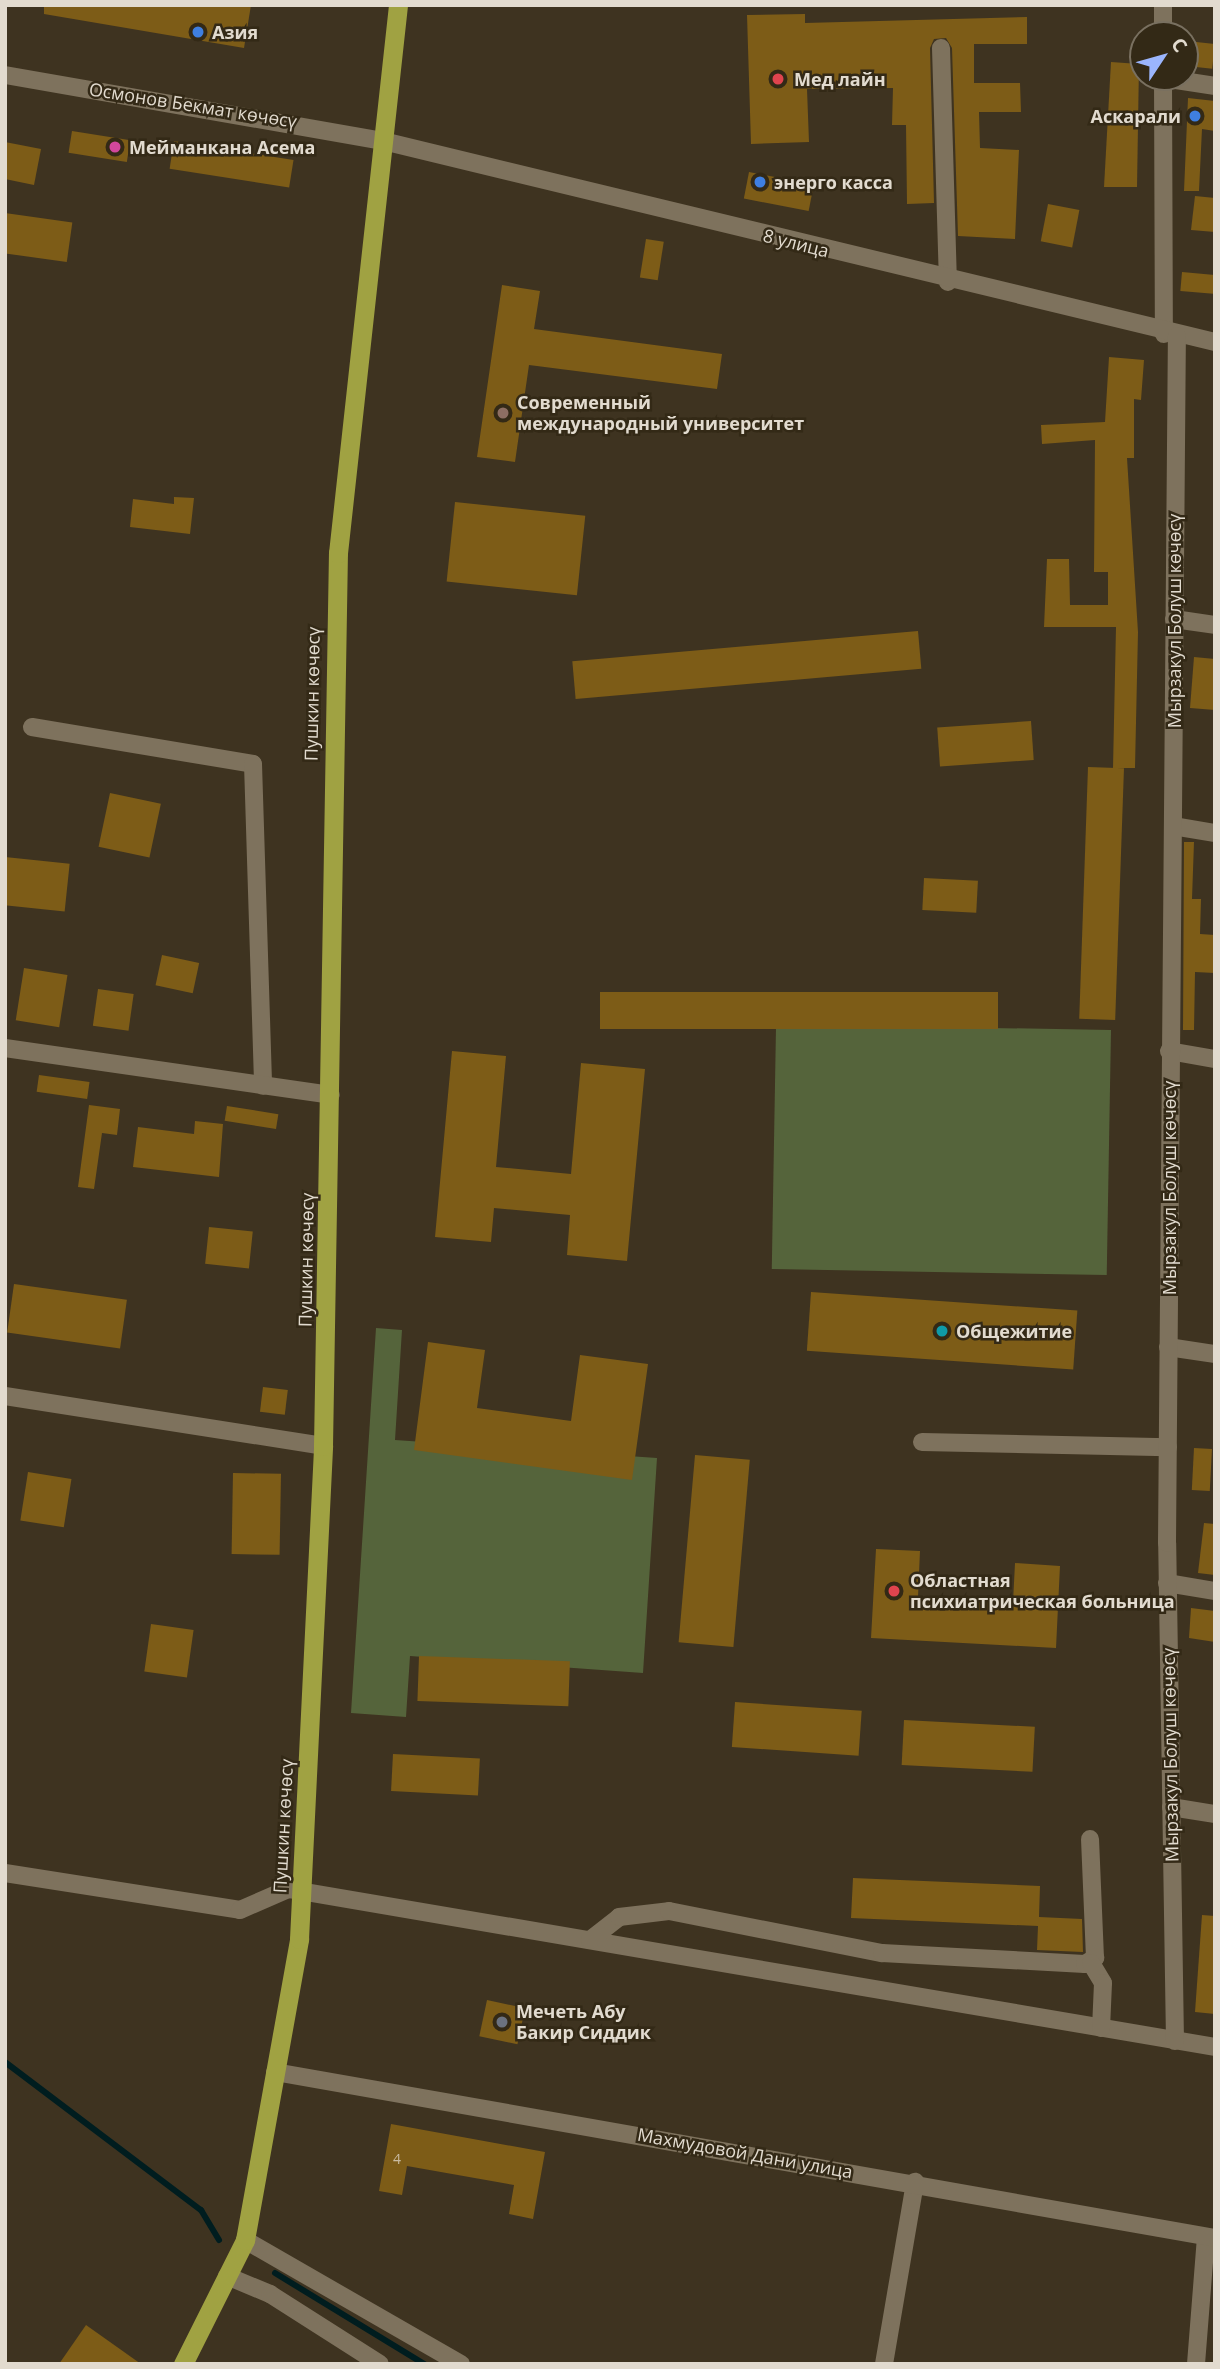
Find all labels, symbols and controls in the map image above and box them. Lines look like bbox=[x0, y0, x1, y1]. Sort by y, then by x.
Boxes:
place label: Азия bbox=[212, 21, 258, 43]
north arrow bbox=[1129, 21, 1199, 91]
marker: Азия bbox=[190, 24, 206, 40]
text: С bbox=[1165, 32, 1193, 57]
place label: Мед лайн bbox=[794, 68, 886, 90]
marker: Мед лайн bbox=[768, 69, 788, 89]
street label: Осмонов Бекмат көчөсү bbox=[88, 78, 298, 132]
place label: Аскарали bbox=[1090, 105, 1181, 127]
marker: Аскарали bbox=[1187, 108, 1203, 124]
place label: Мейманкана Асема bbox=[129, 136, 315, 158]
marker: Мейманкана Асема bbox=[107, 139, 123, 155]
place label: энерго касса bbox=[774, 171, 893, 193]
marker: энерго касса bbox=[752, 174, 768, 190]
street label: 8 улица bbox=[761, 224, 831, 262]
place label: Современный международный университет bbox=[517, 392, 804, 434]
marker: Современный международный университет bbox=[495, 405, 511, 421]
street label: Мырзакул Болуш көчөсү bbox=[1163, 514, 1185, 728]
street label: Пушкин көчөсү bbox=[300, 627, 324, 761]
street label: Мырзакул Болуш көчөсү bbox=[1158, 1081, 1180, 1295]
street label: Пушкин көчөсү bbox=[294, 1193, 318, 1327]
place label: Общежитие bbox=[956, 1320, 1072, 1342]
marker: Общежитие bbox=[934, 1323, 950, 1339]
place label: Областная психиатрическая больница bbox=[910, 1570, 1175, 1612]
marker: Областная психиатрическая больница bbox=[884, 1581, 904, 1601]
street label: Мырзакул Болуш көчөсү bbox=[1157, 1648, 1183, 1862]
street label: Пушкин көчөсү bbox=[269, 1758, 297, 1894]
place label: Мечеть Абу Бакир Сиддик bbox=[516, 2001, 651, 2044]
marker: Мечеть Абу Бакир Сиддик bbox=[494, 2014, 510, 2030]
street label: Махмудовой Дани улица bbox=[636, 2123, 854, 2183]
house number: 4 bbox=[393, 2151, 401, 2167]

